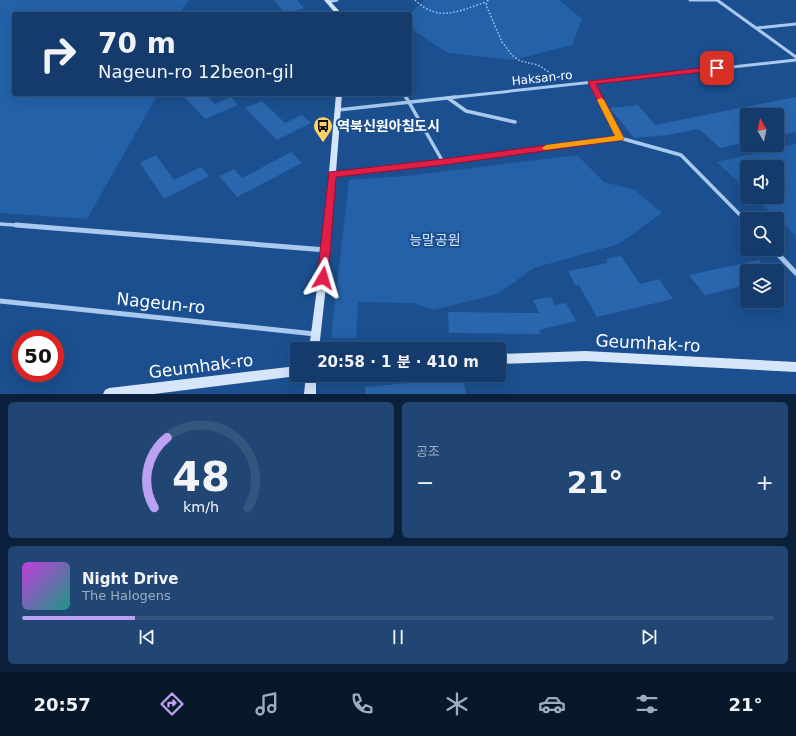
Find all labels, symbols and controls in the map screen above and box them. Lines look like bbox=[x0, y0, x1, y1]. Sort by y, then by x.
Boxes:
text: 70 m bbox=[98, 27, 176, 60]
icon: right bbox=[32, 28, 84, 80]
pin bbox=[700, 51, 734, 85]
icon: arrive bbox=[706, 57, 728, 79]
text: Nageun-ro 12beon-gil bbox=[98, 61, 294, 82]
street label: Haksan-ro bbox=[511, 68, 573, 88]
north arrow bbox=[740, 108, 784, 152]
map controls bbox=[740, 108, 784, 308]
bus stop icon: 역북신원아침도시 bbox=[312, 115, 334, 143]
place label: 역북신원아침도시 bbox=[337, 118, 440, 134]
button: sound bbox=[740, 160, 784, 204]
button: search bbox=[740, 212, 784, 256]
park label: 능말공원 bbox=[409, 232, 461, 248]
position arrow bbox=[302, 257, 344, 299]
button: layers bbox=[740, 264, 784, 308]
street label: Nageun-ro bbox=[116, 288, 206, 318]
speed limit sign: 50 bbox=[12, 330, 64, 382]
street label: Geumhak-ro bbox=[595, 330, 701, 356]
street label: Geumhak-ro bbox=[148, 350, 254, 382]
text: 20:58 · 1 분 · 410 m bbox=[317, 353, 479, 371]
text: 공조 bbox=[416, 444, 440, 459]
text: 48 bbox=[172, 452, 230, 501]
text: 21° bbox=[567, 465, 623, 500]
text: − bbox=[416, 470, 434, 495]
text: + bbox=[756, 470, 774, 495]
text: km/h bbox=[183, 499, 219, 515]
text: Night Drive bbox=[82, 570, 178, 588]
text: The Halogens bbox=[82, 588, 171, 603]
icon: previous bbox=[136, 626, 158, 648]
icon: pause bbox=[387, 626, 409, 648]
icon: next bbox=[638, 626, 660, 648]
icon: directions bbox=[158, 690, 186, 718]
icon: music bbox=[253, 690, 281, 718]
icon: phone bbox=[348, 690, 376, 718]
icon: climate bbox=[443, 690, 471, 718]
icon: car bbox=[538, 690, 566, 718]
icon: filters bbox=[633, 690, 661, 718]
text: 20:57 bbox=[34, 694, 91, 715]
text: 21° bbox=[728, 694, 762, 715]

